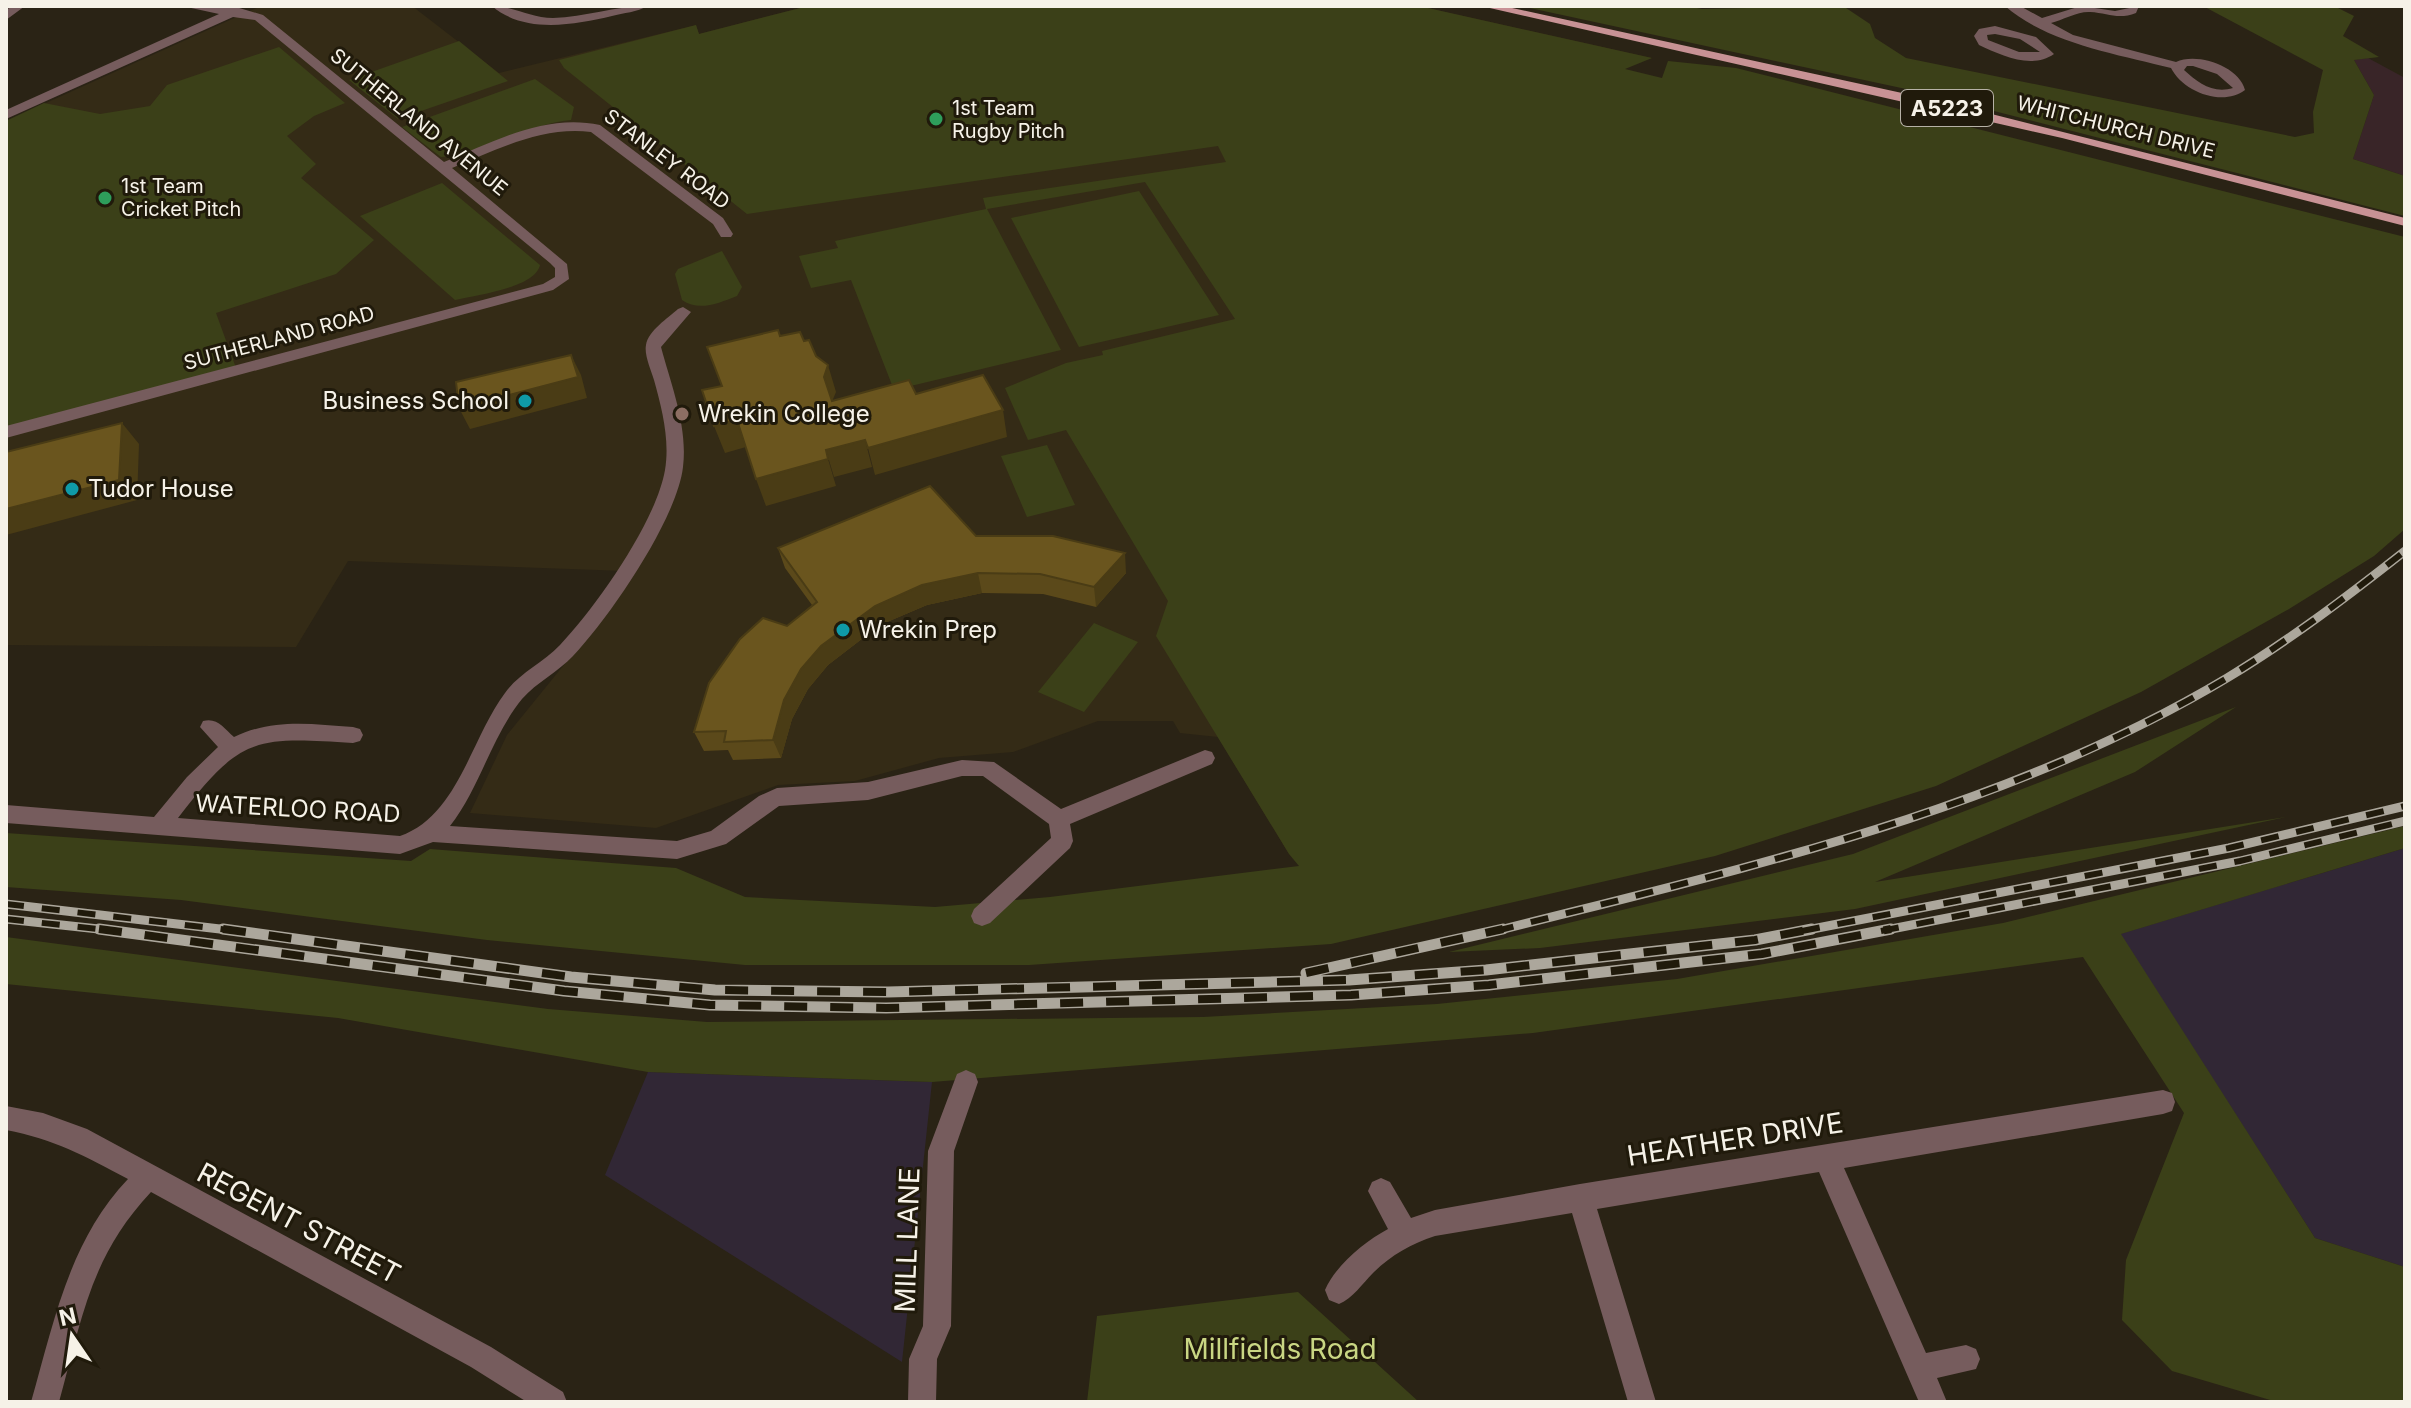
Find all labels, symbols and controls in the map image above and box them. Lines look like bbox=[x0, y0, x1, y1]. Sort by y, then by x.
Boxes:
street label: SUTHERLAND AVENUE bbox=[326, 43, 512, 201]
road number: A5223 bbox=[1901, 90, 1993, 126]
street label: WHITCHURCH DRIVE bbox=[2015, 91, 2217, 163]
place label: 1st Team Rugby Pitch bbox=[952, 96, 1065, 143]
street label: STANLEY ROAD bbox=[599, 104, 735, 214]
marker: 1st Team Rugby Pitch bbox=[927, 110, 945, 128]
place label: 1st Team Cricket Pitch bbox=[121, 174, 241, 221]
marker: 1st Team Cricket Pitch bbox=[96, 189, 114, 207]
street label: SUTHERLAND ROAD bbox=[181, 301, 377, 375]
place label: Business School bbox=[322, 386, 509, 415]
marker: Business School bbox=[516, 392, 534, 410]
place label: Wrekin College bbox=[698, 399, 870, 428]
marker: Wrekin College bbox=[673, 405, 691, 423]
place label: Tudor House bbox=[88, 474, 234, 503]
marker: Tudor House bbox=[63, 480, 81, 498]
place label: Wrekin Prep bbox=[859, 615, 997, 644]
marker: Wrekin Prep bbox=[834, 621, 852, 639]
street label: WATERLOO ROAD bbox=[195, 789, 401, 828]
street label: HEATHER DRIVE bbox=[1625, 1105, 1845, 1173]
street label: REGENT STREET bbox=[192, 1155, 406, 1291]
street label: MILL LANE bbox=[887, 1167, 927, 1313]
north arrow bbox=[32, 1296, 112, 1376]
text: N bbox=[56, 1302, 79, 1331]
park label: Millfields Road bbox=[1183, 1332, 1377, 1366]

